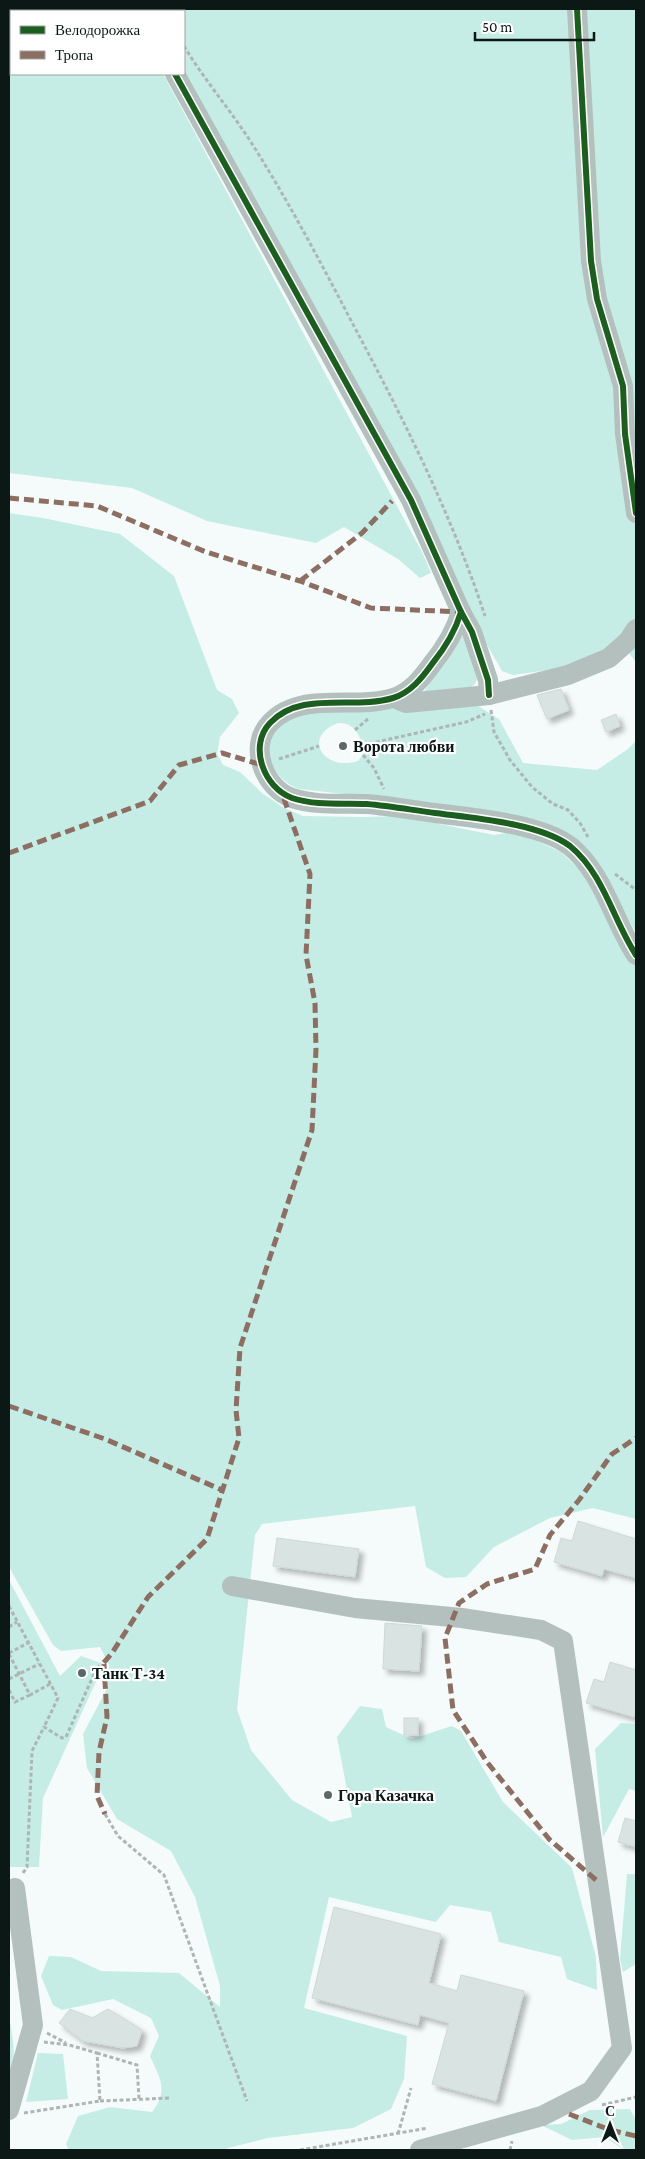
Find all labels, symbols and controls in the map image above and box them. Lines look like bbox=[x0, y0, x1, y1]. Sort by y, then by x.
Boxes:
legend bbox=[10, 10, 185, 75]
scale bar bbox=[475, 10, 594, 42]
text: 50 m bbox=[482, 19, 512, 35]
text: Велодорожка bbox=[55, 22, 140, 38]
text: Тропа bbox=[55, 47, 94, 63]
place label: Ворота любви bbox=[353, 738, 455, 756]
marker: Ворота любви bbox=[337, 740, 349, 752]
place label: Танк Т-34 bbox=[92, 1665, 165, 1682]
marker: Танк Т-34 bbox=[76, 1667, 88, 1679]
place label: Гора Казачка bbox=[338, 1787, 434, 1805]
marker: Гора Казачка bbox=[322, 1789, 334, 1801]
north arrow bbox=[585, 2099, 635, 2149]
text: С bbox=[605, 2103, 615, 2119]

